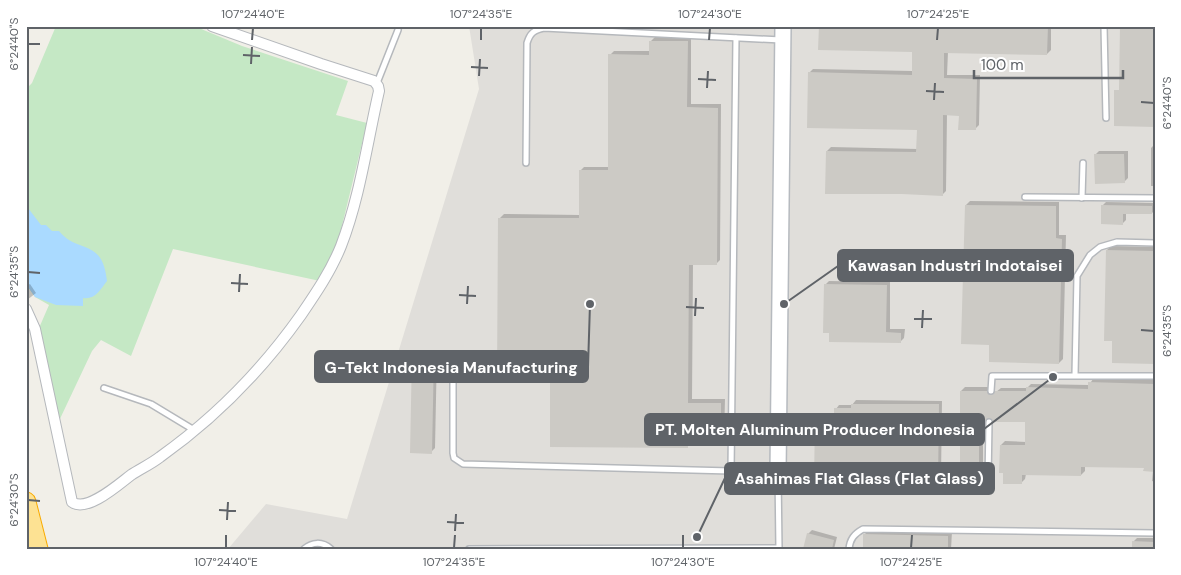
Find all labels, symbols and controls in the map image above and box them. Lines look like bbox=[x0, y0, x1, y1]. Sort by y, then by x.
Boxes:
text: 107°24'40"E bbox=[221, 6, 285, 22]
text: 107°24'35"E bbox=[450, 6, 513, 22]
text: 107°24'30"E bbox=[678, 6, 742, 22]
text: 107°24'25"E bbox=[907, 6, 969, 22]
text: 6°24'40"S bbox=[6, 18, 22, 70]
scale bar bbox=[974, 48, 1122, 80]
text: 100 m bbox=[981, 55, 1024, 75]
text: 6°24'40"S bbox=[1159, 77, 1175, 129]
text: 6°24'35"S bbox=[6, 246, 22, 298]
callout: Kawasan Industri Indotaisei bbox=[838, 250, 1073, 281]
text: Kawasan Industri Indotaisei bbox=[848, 255, 1062, 276]
text: 6°24'35"S bbox=[1159, 305, 1175, 357]
callout: G-Tekt Indonesia Manufacturing bbox=[315, 351, 588, 382]
text: G-Tekt Indonesia Manufacturing bbox=[324, 357, 578, 378]
callout: PT. Molten Aluminum Producer Indonesia bbox=[645, 414, 984, 445]
text: PT. Molten Aluminum Producer Indonesia bbox=[655, 419, 975, 440]
callout: Asahimas Flat Glass (Flat Glass) bbox=[725, 463, 994, 494]
text: Asahimas Flat Glass (Flat Glass) bbox=[734, 468, 984, 489]
text: 6°24'30"S bbox=[6, 473, 22, 527]
text: 107°24'40"E bbox=[194, 554, 258, 570]
text: 107°24'35"E bbox=[423, 554, 486, 570]
text: 107°24'30"E bbox=[651, 554, 715, 570]
text: 107°24'25"E bbox=[880, 554, 942, 570]

